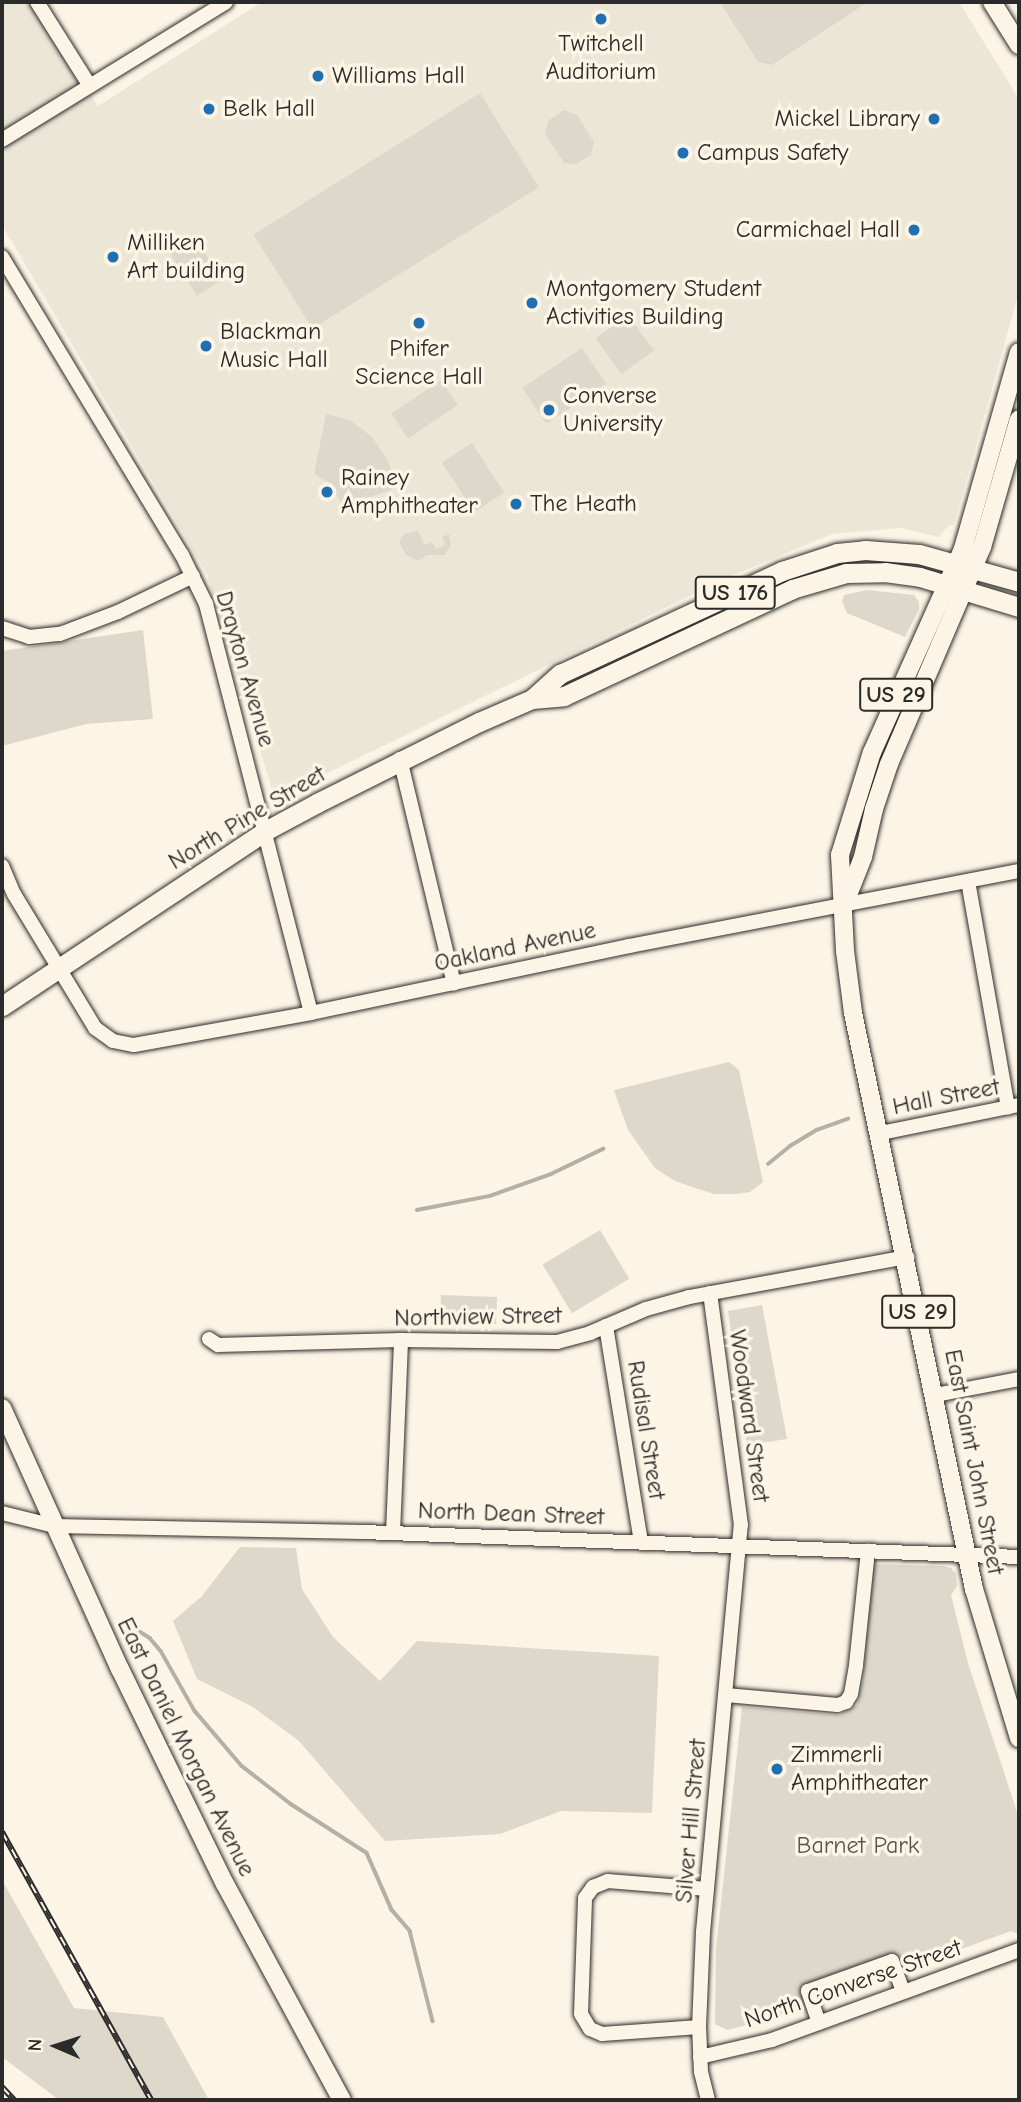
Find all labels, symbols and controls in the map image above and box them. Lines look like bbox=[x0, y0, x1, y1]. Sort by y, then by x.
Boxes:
marker: Twitchell Auditorium bbox=[593, 11, 609, 27]
place label: Twitchell Auditorium bbox=[546, 30, 656, 86]
place label: Williams Hall bbox=[332, 62, 465, 90]
marker: Williams Hall bbox=[310, 68, 326, 84]
place label: Belk Hall bbox=[223, 95, 315, 123]
marker: Belk Hall bbox=[201, 101, 217, 117]
place label: Mickel Library bbox=[774, 105, 920, 133]
marker: Mickel Library bbox=[926, 111, 942, 127]
place label: Campus Safety bbox=[697, 139, 848, 167]
marker: Campus Safety bbox=[675, 145, 691, 161]
place label: Carmichael Hall bbox=[736, 216, 900, 244]
marker: Carmichael Hall bbox=[906, 222, 922, 238]
place label: Milliken Art building bbox=[127, 229, 245, 285]
marker: Milliken Art building bbox=[105, 249, 121, 265]
place label: Montgomery Student Activities Building bbox=[546, 275, 761, 331]
marker: Montgomery Student Activities Building bbox=[524, 295, 540, 311]
marker: Phifer Science Hall bbox=[411, 315, 427, 331]
place label: Blackman Music Hall bbox=[220, 318, 328, 374]
place label: Phifer Science Hall bbox=[355, 335, 483, 391]
marker: Blackman Music Hall bbox=[198, 338, 214, 354]
place label: Converse University bbox=[563, 382, 662, 438]
marker: Converse University bbox=[541, 402, 557, 418]
place label: Rainey Amphitheater bbox=[341, 464, 478, 520]
marker: Rainey Amphitheater bbox=[319, 484, 335, 500]
place label: The Heath bbox=[530, 490, 637, 518]
marker: The Heath bbox=[508, 496, 524, 512]
road number: US 176 bbox=[693, 573, 777, 612]
street label: Drayton Avenue bbox=[209, 588, 281, 750]
road number: US 29 bbox=[858, 676, 934, 715]
street label: North Pine Street bbox=[163, 760, 331, 876]
street label: Oakland Avenue bbox=[432, 916, 598, 978]
street label: Hall Street bbox=[890, 1073, 1002, 1121]
road number: US 29 bbox=[880, 1292, 956, 1331]
street label: Northview Street bbox=[394, 1301, 562, 1333]
street label: Woodward Street bbox=[723, 1328, 775, 1504]
street label: East Saint John Street bbox=[938, 1347, 1010, 1577]
street label: Rudisal Street bbox=[621, 1358, 671, 1502]
street label: North Dean Street bbox=[417, 1496, 605, 1532]
street label: East Daniel Morgan Avenue bbox=[111, 1613, 261, 1881]
street label: Silver Hill Street bbox=[669, 1738, 713, 1904]
place label: Zimmerli Amphitheater bbox=[791, 1741, 928, 1797]
marker: Zimmerli Amphitheater bbox=[769, 1761, 785, 1777]
park label: Barnet Park bbox=[797, 1832, 919, 1860]
street label: North Converse Street bbox=[741, 1933, 965, 2035]
north arrow bbox=[21, 2011, 91, 2081]
text: N bbox=[24, 2038, 46, 2052]

